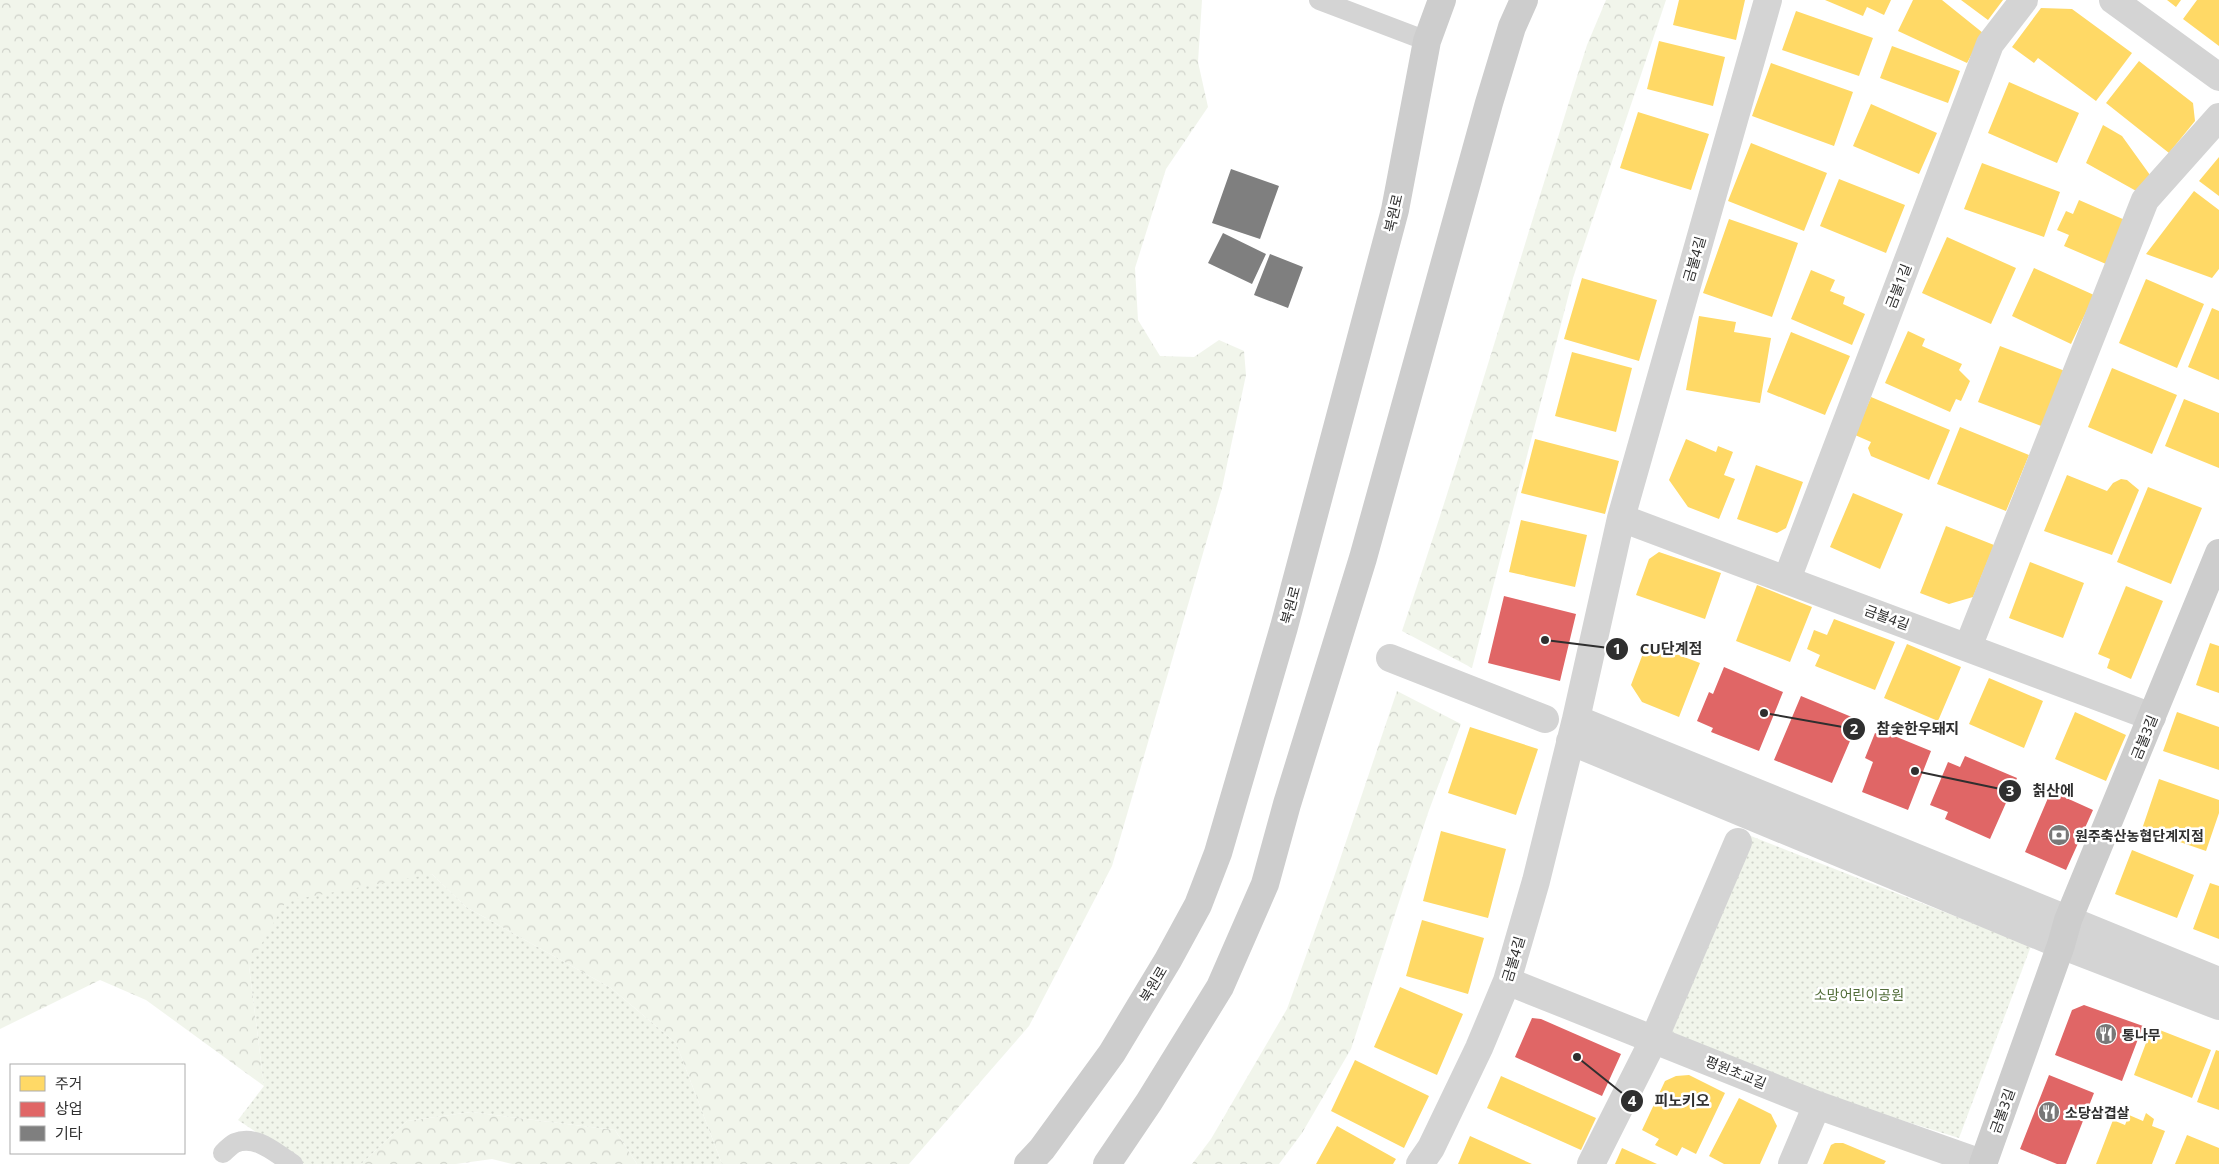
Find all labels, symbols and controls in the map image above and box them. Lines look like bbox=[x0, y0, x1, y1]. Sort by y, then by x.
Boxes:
street label: 북원로 bbox=[1379, 192, 1407, 234]
street label: 금불4길 bbox=[1678, 234, 1710, 284]
street label: 금불1길 bbox=[1881, 261, 1915, 311]
street label: 북원로 bbox=[1276, 584, 1304, 626]
street label: 금불4길 bbox=[1862, 600, 1912, 634]
callout: CU단계점 bbox=[1605, 634, 1712, 664]
text: 1 bbox=[1613, 638, 1621, 658]
text: CU단계점 bbox=[1640, 638, 1702, 658]
street label: 금불3길 bbox=[2126, 712, 2162, 762]
callout: 참숯한우돼지 bbox=[1841, 714, 1969, 744]
text: 2 bbox=[1850, 718, 1859, 738]
text: 참숯한우돼지 bbox=[1877, 718, 1959, 738]
callout: 칡산에 bbox=[1997, 776, 2084, 806]
text: 3 bbox=[2006, 780, 2014, 800]
text: 칡산에 bbox=[2032, 780, 2074, 800]
bank icon: 원주축산농협단계지점 bbox=[2047, 823, 2071, 847]
place label: 원주축산농협단계지점 bbox=[2075, 826, 2204, 845]
street label: 금불4길 bbox=[1497, 934, 1529, 984]
street label: 북원로 bbox=[1135, 962, 1171, 1005]
park label: 소망어린이공원 bbox=[1814, 985, 1904, 1004]
restaurant icon: 통나무 bbox=[2094, 1022, 2118, 1046]
place label: 통나무 bbox=[2122, 1025, 2161, 1044]
street label: 평원초교길 bbox=[1703, 1051, 1769, 1093]
legend bbox=[10, 1064, 185, 1154]
text: 주거 bbox=[55, 1073, 83, 1093]
callout: 피노키오 bbox=[1620, 1086, 1720, 1116]
street label: 금불3길 bbox=[1985, 1086, 2019, 1136]
text: 4 bbox=[1628, 1090, 1637, 1110]
text: 피노키오 bbox=[1654, 1090, 1710, 1110]
text: 상업 bbox=[55, 1098, 83, 1118]
restaurant icon: 소당삼겹살 bbox=[2037, 1100, 2061, 1124]
place label: 소당삼겹살 bbox=[2065, 1103, 2130, 1122]
text: 기타 bbox=[55, 1123, 83, 1143]

